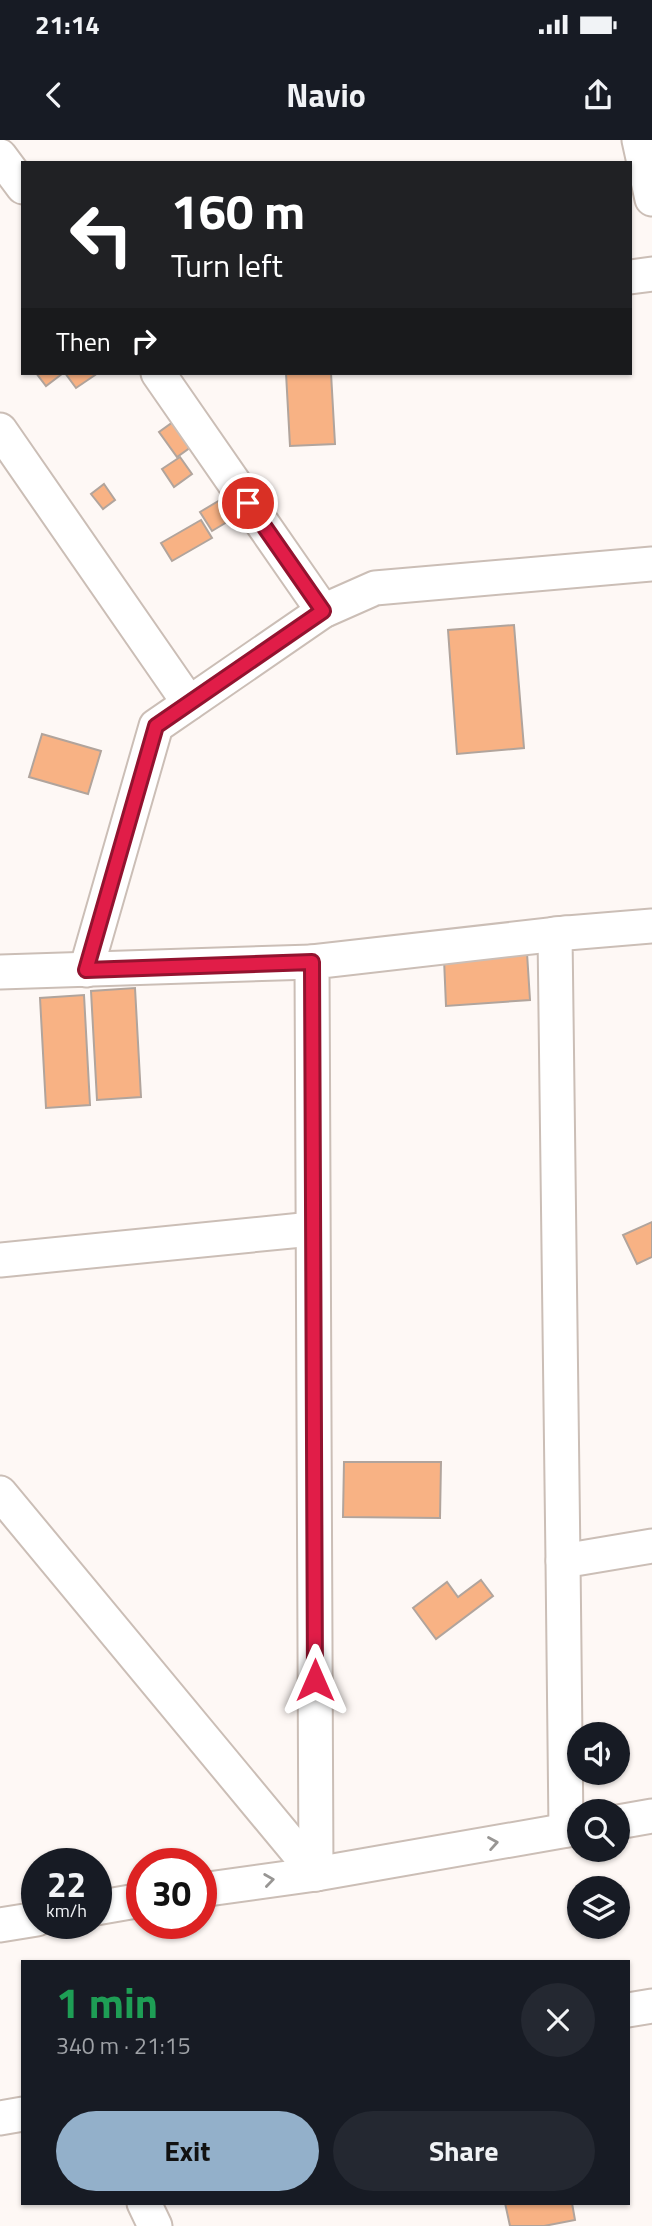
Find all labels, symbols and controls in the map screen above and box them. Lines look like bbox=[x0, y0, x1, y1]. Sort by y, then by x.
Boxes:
text: 21:14 bbox=[35, 5, 100, 44]
text: Navio bbox=[286, 71, 366, 119]
icon: back bbox=[35, 76, 73, 114]
icon: share bbox=[579, 76, 617, 114]
text: 160 m bbox=[171, 173, 305, 248]
icon: left bbox=[56, 189, 147, 280]
text: Turn left bbox=[171, 241, 283, 289]
text: Then bbox=[56, 322, 111, 361]
icon: right bbox=[125, 322, 163, 360]
pin bbox=[218, 473, 278, 533]
icon: arrive bbox=[229, 484, 267, 522]
position arrow bbox=[278, 1643, 352, 1717]
map controls bbox=[567, 1722, 630, 1939]
button: sound bbox=[567, 1722, 630, 1785]
button: search bbox=[567, 1799, 630, 1862]
one-way arrow bbox=[487, 1836, 499, 1851]
speed limit sign: 30 bbox=[126, 1848, 217, 1939]
text: 22 bbox=[47, 1857, 86, 1911]
one-way arrow bbox=[263, 1873, 275, 1888]
button: layers bbox=[567, 1876, 630, 1939]
text: km/h bbox=[46, 1897, 87, 1924]
text: 1 min bbox=[56, 1970, 158, 2034]
button: close bbox=[521, 1983, 595, 2057]
text: 340 m · 21:15 bbox=[56, 2028, 191, 2063]
button: Exit bbox=[56, 2111, 319, 2191]
button: Share bbox=[333, 2111, 595, 2191]

